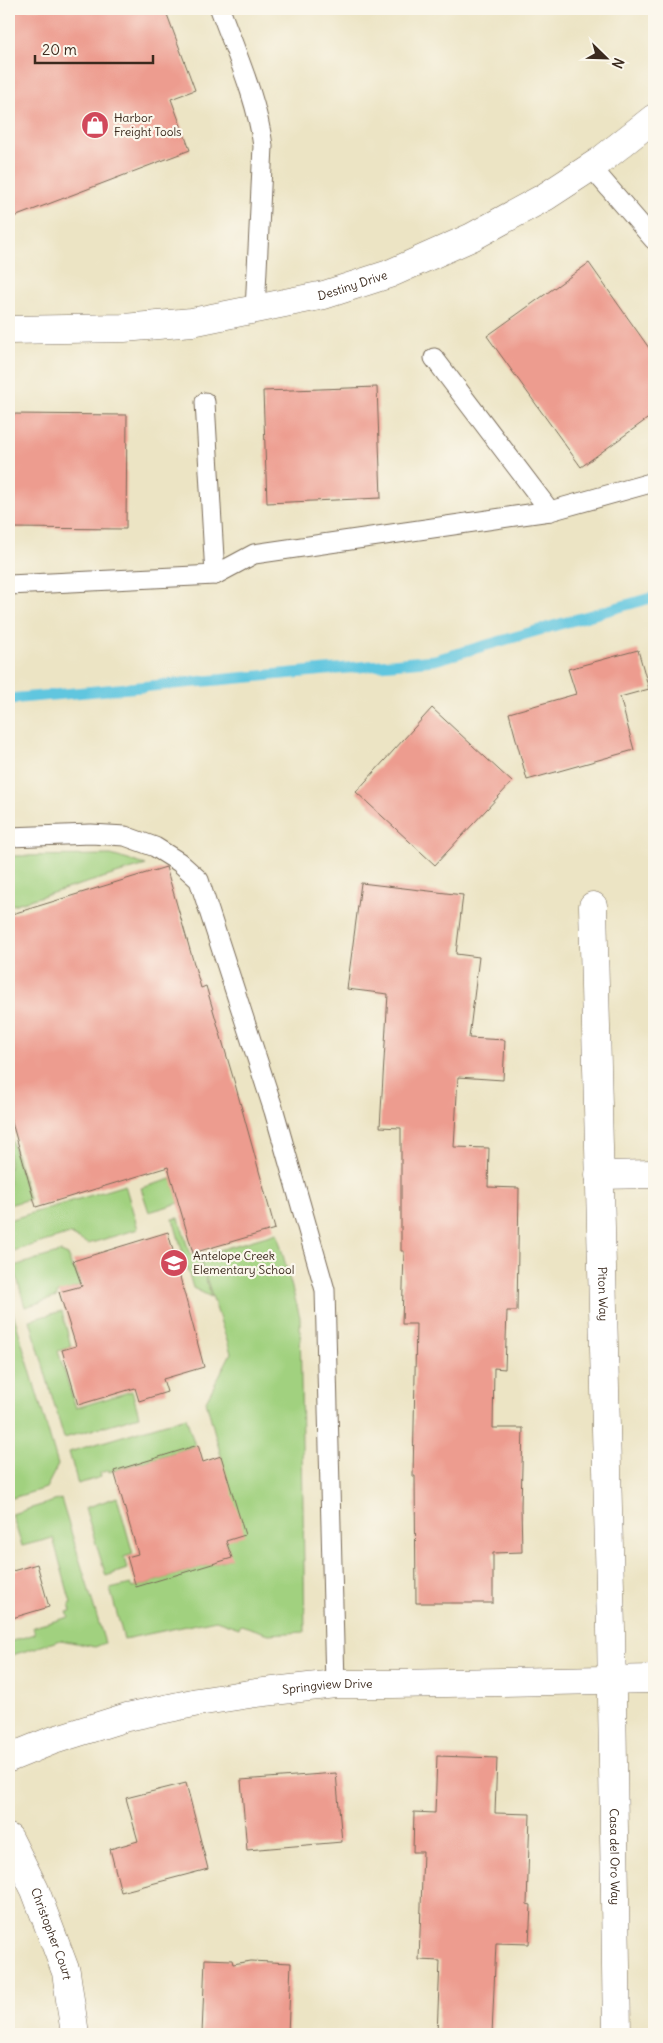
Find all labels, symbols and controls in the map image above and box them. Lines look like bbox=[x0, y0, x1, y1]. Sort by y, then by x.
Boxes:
scale bar bbox=[35, 32, 152, 64]
north arrow bbox=[580, 32, 630, 82]
text: 20 m bbox=[42, 40, 77, 59]
text: N bbox=[608, 55, 628, 71]
shop icon: Harbor Freight Tools bbox=[80, 110, 110, 140]
place label: Harbor Freight Tools bbox=[114, 110, 182, 139]
street label: Destiny Drive bbox=[316, 267, 389, 303]
school or university icon: Antelope Creek Elementary School bbox=[159, 1248, 189, 1278]
place label: Antelope Creek Elementary School bbox=[193, 1248, 294, 1277]
street label: Piton Way bbox=[595, 1266, 611, 1321]
street label: Springview Drive bbox=[281, 1676, 372, 1697]
street label: Casa del Oro Way bbox=[607, 1808, 623, 1905]
street label: Christopher Court bbox=[28, 1886, 75, 1981]

